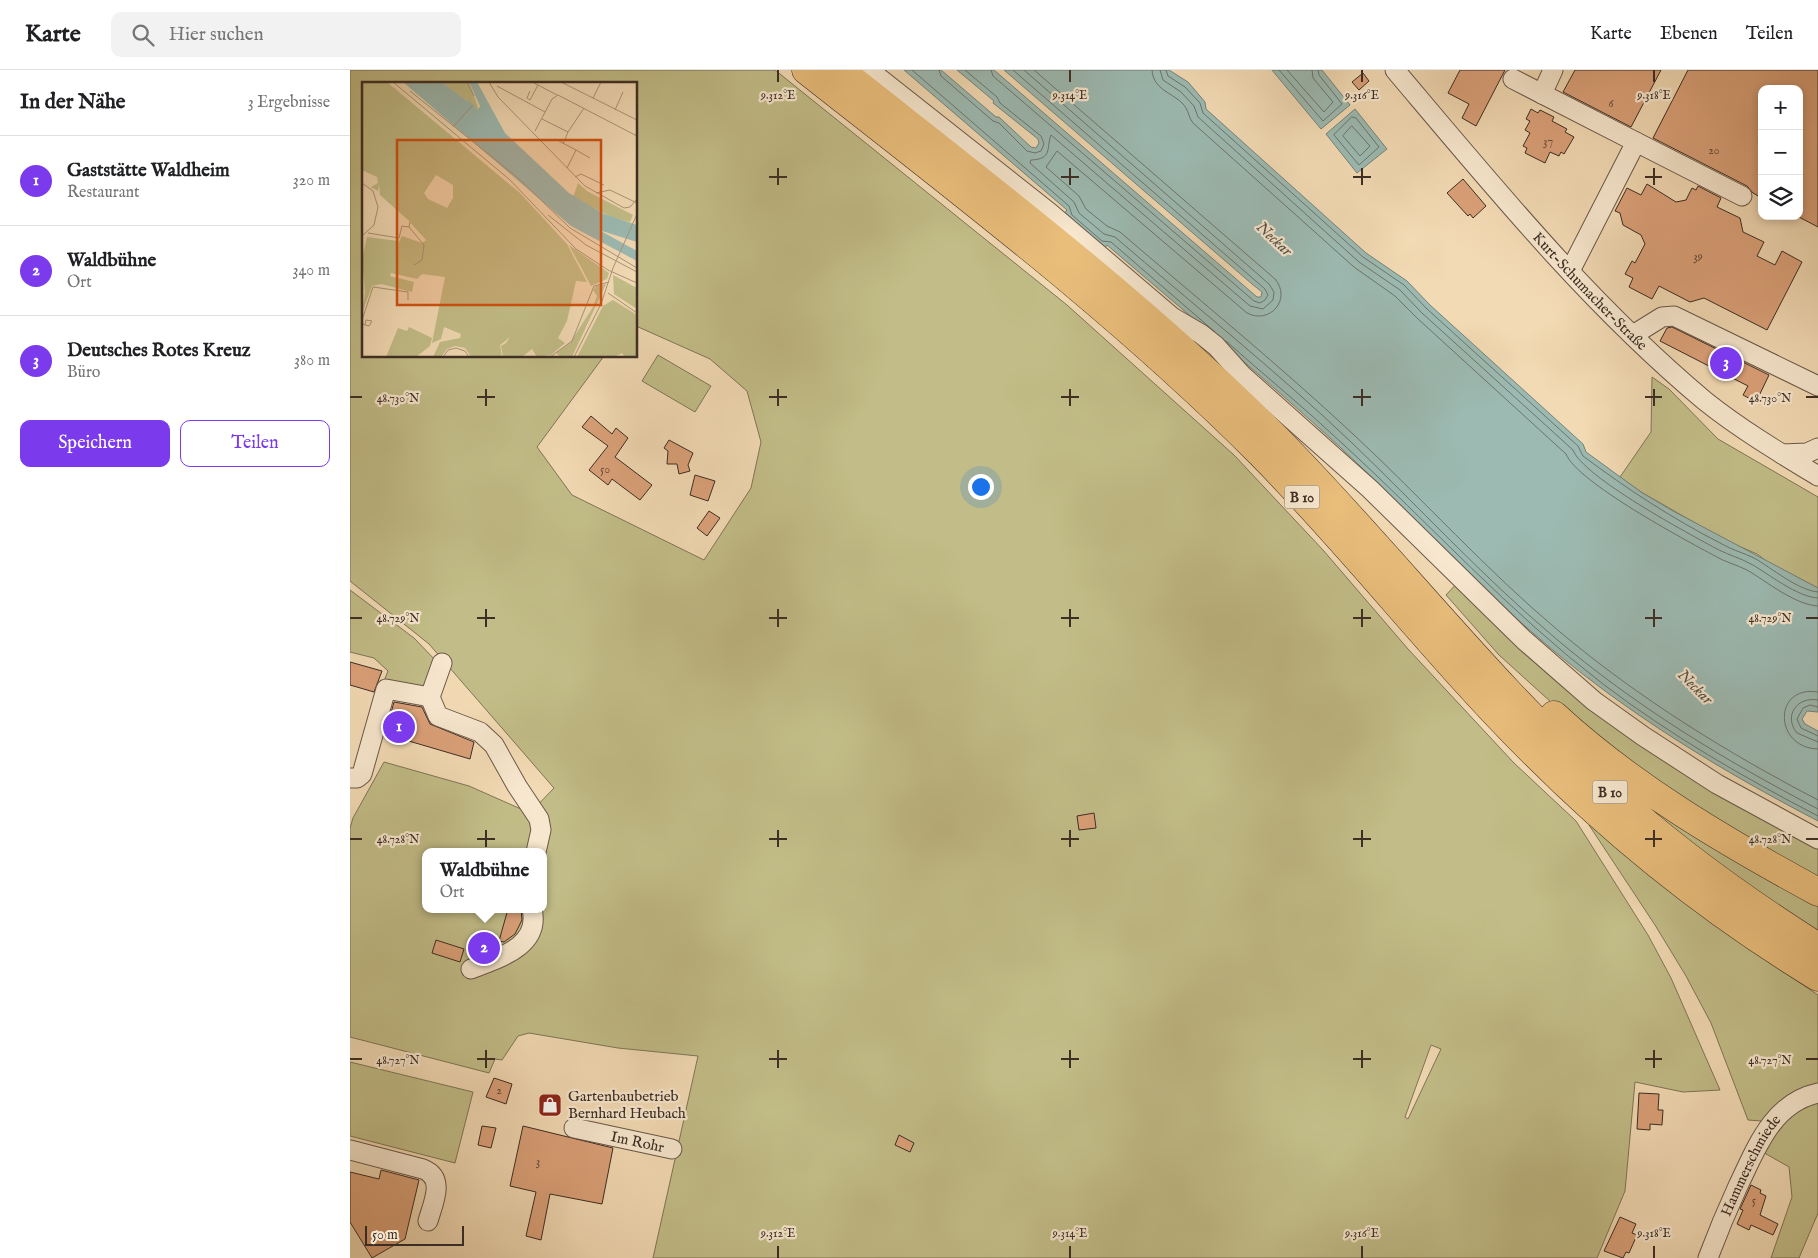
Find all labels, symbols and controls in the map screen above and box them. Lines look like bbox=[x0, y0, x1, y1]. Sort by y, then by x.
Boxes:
search box bbox=[111, 12, 461, 57]
text: Karte bbox=[25, 19, 81, 50]
icon: search bbox=[129, 21, 157, 49]
text: Hier suchen bbox=[169, 23, 264, 47]
text: Karte bbox=[1590, 23, 1632, 46]
text: Ebenen bbox=[1660, 23, 1718, 46]
text: Teilen bbox=[1746, 23, 1793, 46]
inset map bbox=[362, 82, 638, 358]
map controls bbox=[1758, 85, 1803, 220]
button: + bbox=[1758, 85, 1803, 130]
text: 9.312°E bbox=[760, 88, 795, 103]
text: 9.314°E bbox=[1052, 88, 1087, 103]
text: 9.316°E bbox=[1344, 88, 1379, 103]
text: 9.318°E bbox=[1636, 88, 1671, 103]
text: In der Nähe bbox=[20, 89, 126, 116]
text: 3 Ergebnisse bbox=[248, 93, 330, 113]
house number: 6 bbox=[1608, 96, 1614, 111]
button: − bbox=[1758, 130, 1803, 175]
house number: 37 bbox=[1543, 134, 1553, 149]
house number: 20 bbox=[1708, 143, 1720, 158]
text: Gaststätte Waldheim bbox=[67, 159, 230, 183]
text: 1 bbox=[33, 171, 39, 191]
text: 320 m bbox=[293, 171, 330, 191]
button: layers bbox=[1758, 175, 1803, 220]
text: Restaurant bbox=[67, 183, 140, 203]
water label: Neckar bbox=[1251, 218, 1297, 262]
street label: Kurt-Schumacher-Straße bbox=[1528, 228, 1651, 355]
text: Waldbühne bbox=[67, 249, 156, 273]
house number: 39 bbox=[1693, 249, 1703, 264]
text: 2 bbox=[32, 261, 40, 281]
text: 340 m bbox=[292, 261, 330, 281]
text: Ort bbox=[67, 273, 92, 293]
text: Deutsches Rotes Kreuz bbox=[67, 339, 251, 363]
pin: 3 bbox=[1710, 344, 1742, 382]
text: 3 bbox=[33, 351, 39, 371]
text: 380 m bbox=[294, 351, 330, 371]
text: Büro bbox=[67, 363, 100, 383]
text: 48.730°N bbox=[377, 391, 420, 406]
text: 48.730°N bbox=[1749, 391, 1792, 406]
button: Speichern bbox=[20, 420, 170, 467]
button: Teilen bbox=[180, 420, 330, 467]
house number: 50 bbox=[600, 462, 610, 477]
your location bbox=[968, 474, 994, 500]
road number: B 10 bbox=[1284, 486, 1320, 508]
text: 48.729°N bbox=[376, 611, 420, 626]
text: 48.729°N bbox=[1748, 611, 1792, 626]
water label: Neckar bbox=[1673, 665, 1718, 710]
pin: 1 bbox=[383, 708, 415, 746]
road number: B 10 bbox=[1592, 780, 1628, 804]
text: 48.728°N bbox=[377, 832, 420, 847]
text: 48.728°N bbox=[1749, 832, 1792, 847]
popup bbox=[422, 848, 547, 913]
text: Waldbühne bbox=[440, 859, 529, 883]
text: Ort bbox=[440, 883, 464, 903]
pin: 2 bbox=[468, 929, 500, 967]
text: 48.727°N bbox=[376, 1053, 420, 1068]
text: 48.727°N bbox=[1748, 1053, 1792, 1068]
house number: 2 bbox=[496, 1083, 502, 1098]
place label: Gartenbaubetrieb Bernhard Heubach bbox=[568, 1087, 686, 1123]
shop icon: Gartenbaubetrieb Bernhard Heubach bbox=[537, 1092, 563, 1118]
street label: Hammerschmiede bbox=[1717, 1111, 1785, 1219]
street label: Im Rohr bbox=[609, 1127, 666, 1157]
house number: 3 bbox=[536, 1154, 540, 1169]
house number: 5 bbox=[1752, 1193, 1757, 1208]
scale bar bbox=[365, 1223, 464, 1246]
text: 50 m bbox=[372, 1226, 398, 1244]
text: 9.312°E bbox=[760, 1226, 795, 1241]
text: 9.314°E bbox=[1052, 1226, 1087, 1241]
text: 9.316°E bbox=[1344, 1226, 1379, 1241]
text: 9.318°E bbox=[1636, 1226, 1671, 1241]

